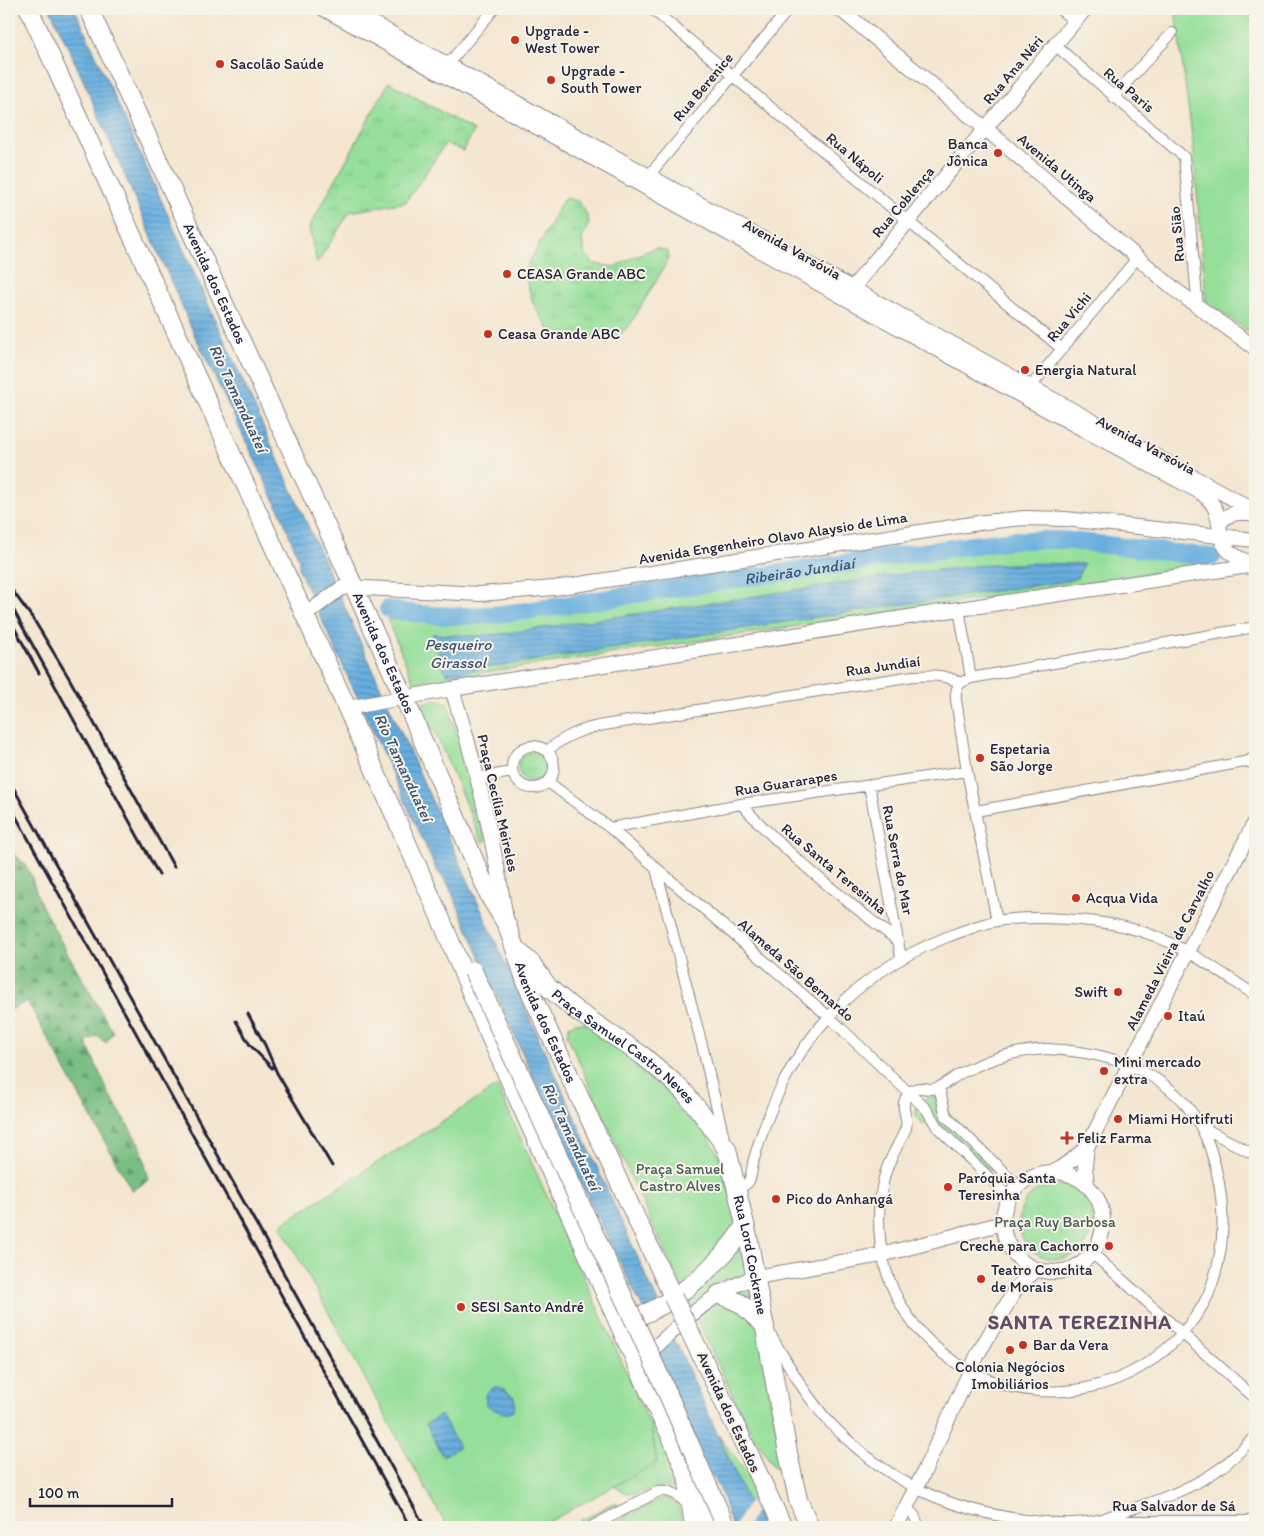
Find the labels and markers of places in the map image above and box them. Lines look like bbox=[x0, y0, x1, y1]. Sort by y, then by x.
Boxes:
place label: Upgrade - West Tower bbox=[525, 22, 600, 57]
marker: Upgrade - West Tower bbox=[509, 34, 521, 46]
place label: Sacolão Saúde bbox=[230, 55, 324, 73]
marker: Sacolão Saúde bbox=[214, 58, 226, 70]
place label: Upgrade - South Tower bbox=[561, 62, 641, 97]
marker: Upgrade - South Tower bbox=[545, 74, 557, 86]
place label: Banca Jônica bbox=[947, 135, 989, 170]
marker: Banca Jônica bbox=[992, 147, 1004, 159]
place label: CEASA Grande ABC bbox=[517, 265, 646, 283]
marker: CEASA Grande ABC bbox=[501, 268, 513, 280]
place label: Ceasa Grande ABC bbox=[498, 325, 620, 343]
marker: Ceasa Grande ABC bbox=[482, 328, 494, 340]
place label: Energia Natural bbox=[1035, 361, 1137, 379]
marker: Energia Natural bbox=[1019, 364, 1031, 376]
place label: Espetaria São Jorge bbox=[990, 740, 1053, 775]
marker: Espetaria São Jorge bbox=[974, 752, 986, 764]
place label: Acqua Vida bbox=[1086, 889, 1158, 907]
marker: Acqua Vida bbox=[1070, 892, 1082, 904]
place label: Swift bbox=[1074, 983, 1108, 1001]
marker: Swift bbox=[1112, 986, 1124, 998]
place label: Itaú bbox=[1178, 1007, 1205, 1025]
marker: Itaú bbox=[1162, 1010, 1174, 1022]
place label: Mini mercado extra bbox=[1114, 1053, 1201, 1088]
marker: Mini mercado extra bbox=[1098, 1065, 1110, 1077]
place label: Miami Hortifruti bbox=[1128, 1110, 1233, 1128]
marker: Miami Hortifruti bbox=[1112, 1113, 1124, 1125]
place label: Feliz Farma bbox=[1077, 1129, 1152, 1147]
marker: Feliz Farma bbox=[1061, 1132, 1073, 1144]
place label: Paróquia Santa Teresinha bbox=[958, 1169, 1056, 1204]
marker: Paróquia Santa Teresinha bbox=[942, 1181, 954, 1193]
place label: Pico do Anhangá bbox=[786, 1190, 893, 1208]
marker: Pico do Anhangá bbox=[770, 1193, 782, 1205]
place label: Creche para Cachorro bbox=[959, 1237, 1099, 1255]
marker: Creche para Cachorro bbox=[1103, 1240, 1115, 1252]
place label: Teatro Conchita de Morais bbox=[991, 1261, 1093, 1296]
marker: Teatro Conchita de Morais bbox=[975, 1273, 987, 1285]
place label: SESI Santo André bbox=[471, 1298, 584, 1316]
marker: SESI Santo André bbox=[455, 1301, 467, 1313]
place label: Bar da Vera bbox=[1033, 1336, 1109, 1354]
marker: Bar da Vera bbox=[1017, 1339, 1029, 1351]
marker: Colonia Negócios Imobiliários bbox=[1004, 1344, 1016, 1356]
place label: Colonia Negócios Imobiliários bbox=[955, 1358, 1065, 1393]

